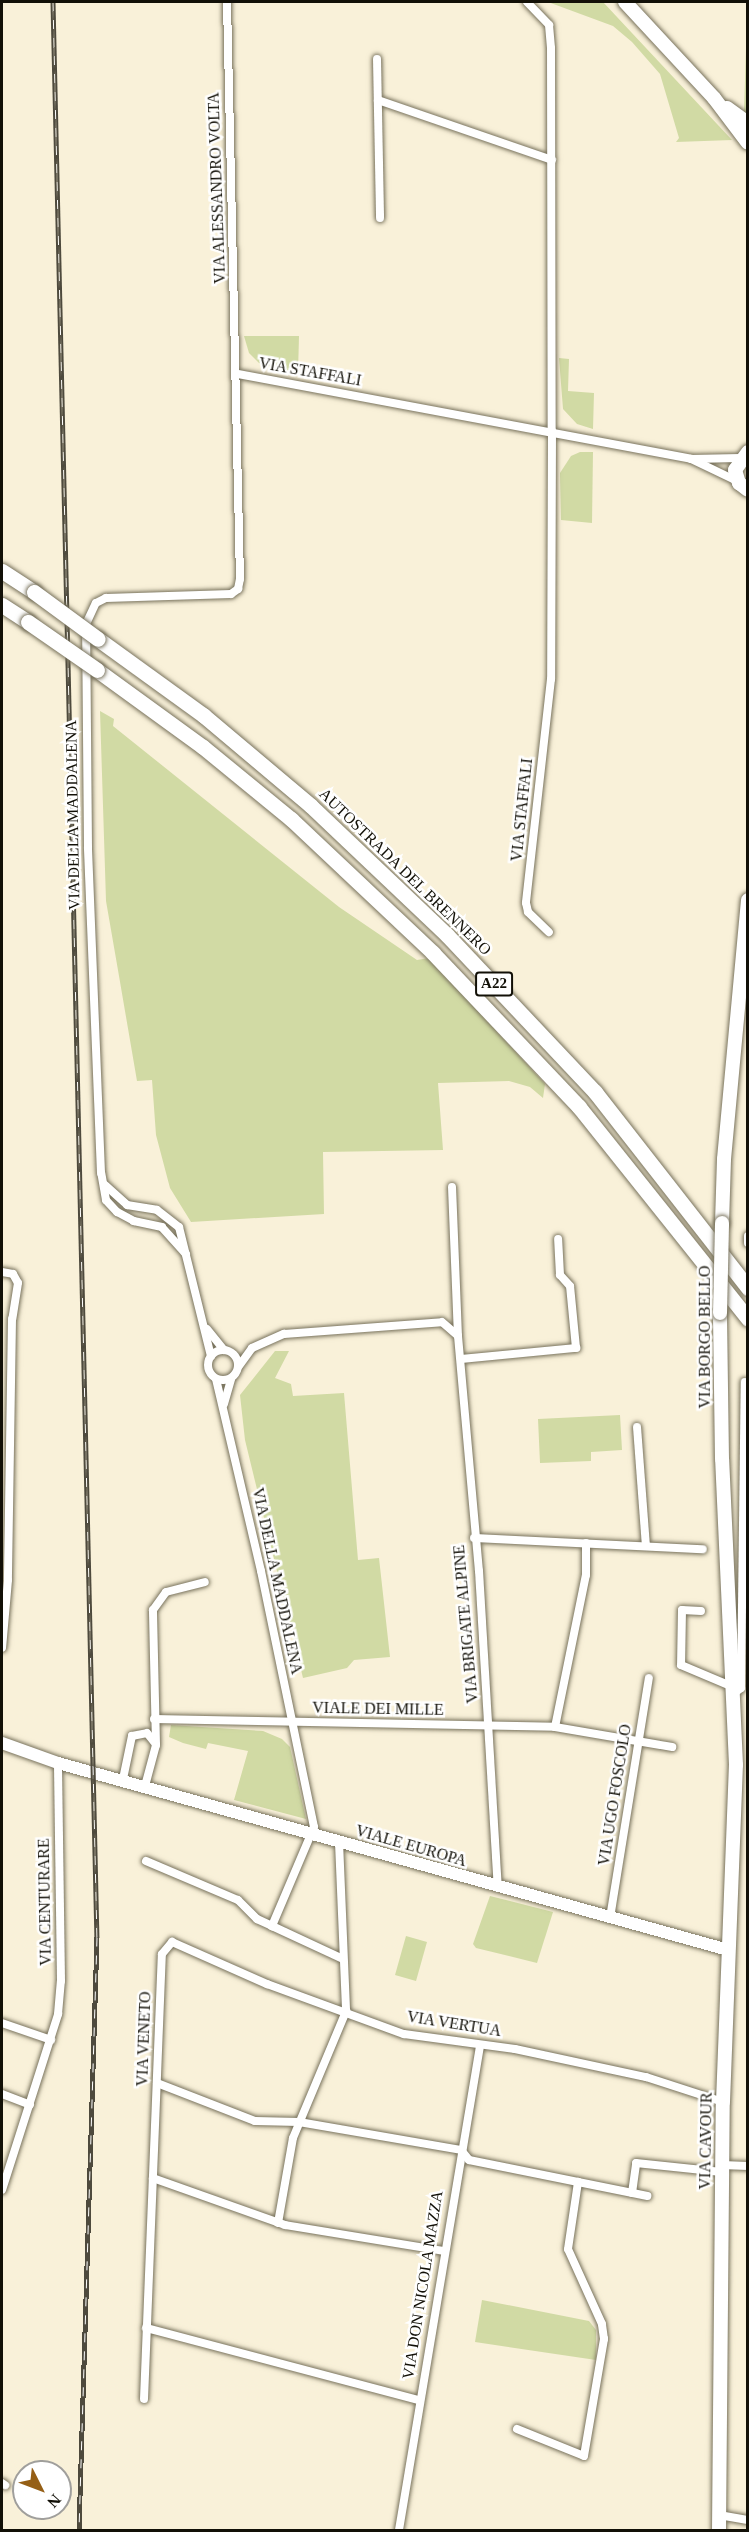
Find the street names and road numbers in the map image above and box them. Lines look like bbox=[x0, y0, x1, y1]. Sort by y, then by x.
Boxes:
street label: VIA ALESSANDRO VOLTA bbox=[204, 91, 230, 285]
street label: VIA STAFFALI bbox=[257, 353, 363, 391]
street label: VIA DELLA MADDALENA bbox=[62, 719, 84, 911]
street label: VIA STAFFALI bbox=[507, 757, 537, 863]
street label: AUTOSTRADA DEL BRENNERO bbox=[314, 784, 496, 960]
road number: A22 bbox=[474, 972, 514, 996]
street label: VIA BORGO BELLO bbox=[695, 1265, 715, 1409]
street label: VIA DELLA MADDALENA bbox=[248, 1485, 306, 1677]
street label: VIA BRIGATE ALPINE bbox=[449, 1543, 483, 1705]
street label: VIALE DEI MILLE bbox=[312, 1698, 444, 1720]
street label: VIA UGO FOSCOLO bbox=[594, 1722, 636, 1868]
street label: VIALE EUROPA bbox=[353, 1821, 469, 1871]
street label: VIA CENTURARE bbox=[34, 1838, 56, 1966]
street label: VIA VENETO bbox=[133, 1991, 155, 2087]
street label: VIA VERTUA bbox=[405, 2007, 503, 2041]
street label: VIA CAVOUR bbox=[696, 2092, 716, 2190]
street label: VIA DON NICOLA MAZZA bbox=[398, 2188, 448, 2382]

